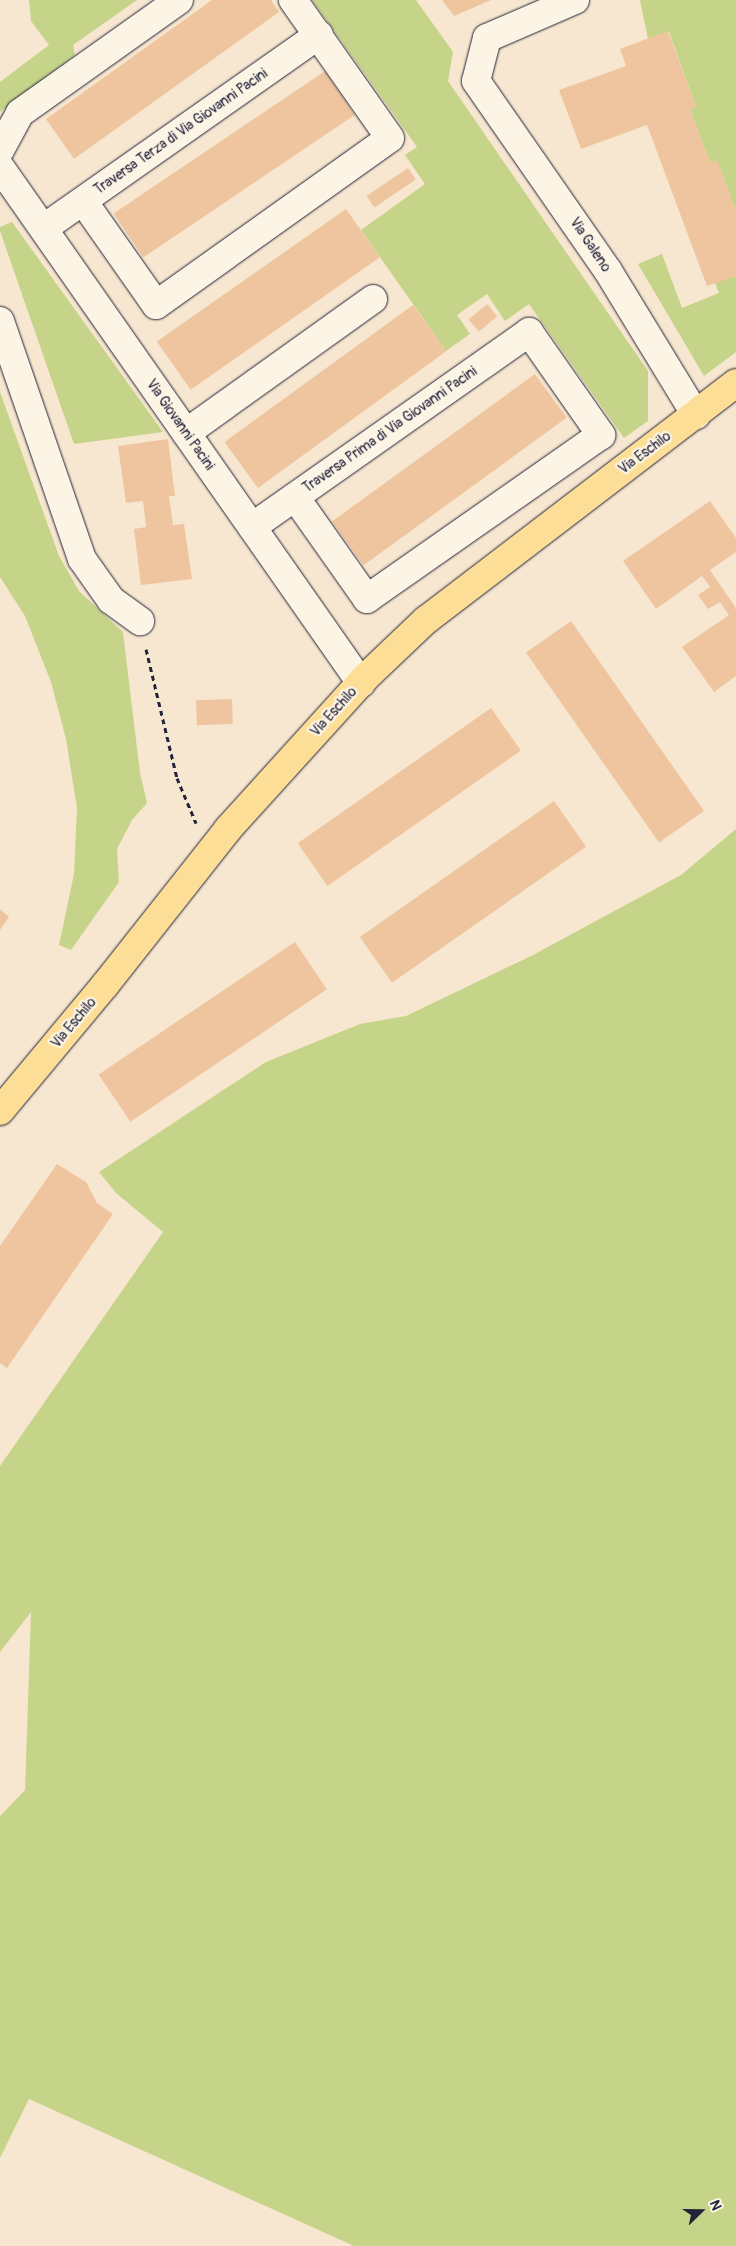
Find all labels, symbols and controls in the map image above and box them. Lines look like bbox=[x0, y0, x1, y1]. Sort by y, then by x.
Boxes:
street label: Traversa Terza di Via Giovanni Pacini bbox=[91, 65, 271, 199]
street label: Via Galeno bbox=[566, 215, 614, 275]
street label: Traversa Prima di Via Giovanni Pacini bbox=[300, 363, 480, 497]
street label: Via Giovanni Pacini bbox=[142, 376, 218, 474]
street label: Via Eschilo bbox=[616, 428, 674, 478]
street label: Via Eschilo bbox=[307, 684, 361, 740]
street label: Via Eschilo bbox=[48, 994, 100, 1052]
north arrow bbox=[676, 2186, 726, 2236]
text: N bbox=[706, 2198, 725, 2213]

